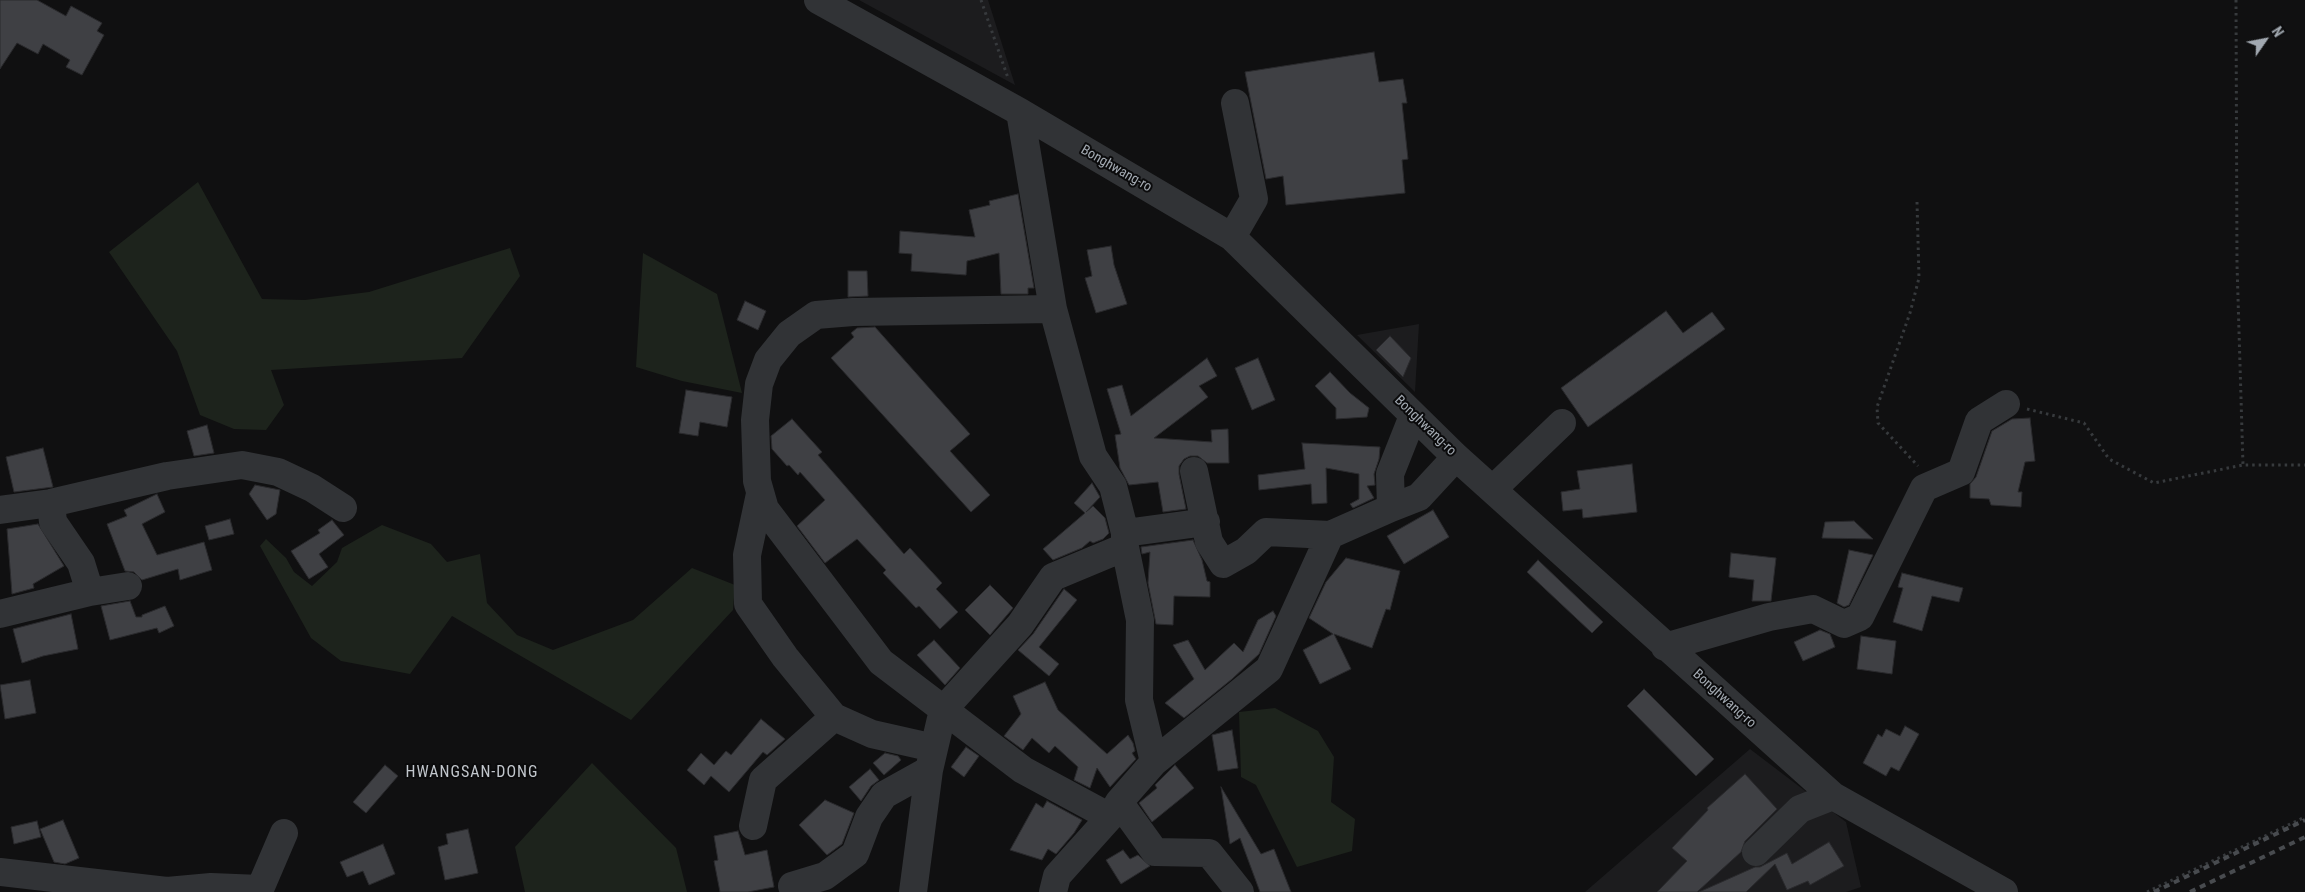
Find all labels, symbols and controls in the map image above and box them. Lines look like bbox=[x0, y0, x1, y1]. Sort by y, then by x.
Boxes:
north arrow bbox=[2240, 15, 2290, 65]
text: N bbox=[2269, 24, 2287, 40]
street label: Bonghwang-ro bbox=[1077, 142, 1155, 196]
street label: Bonghwang-ro bbox=[1391, 392, 1459, 460]
street label: Bonghwang-ro bbox=[1689, 666, 1759, 732]
district label: HWANGSAN-DONG bbox=[404, 763, 540, 783]

